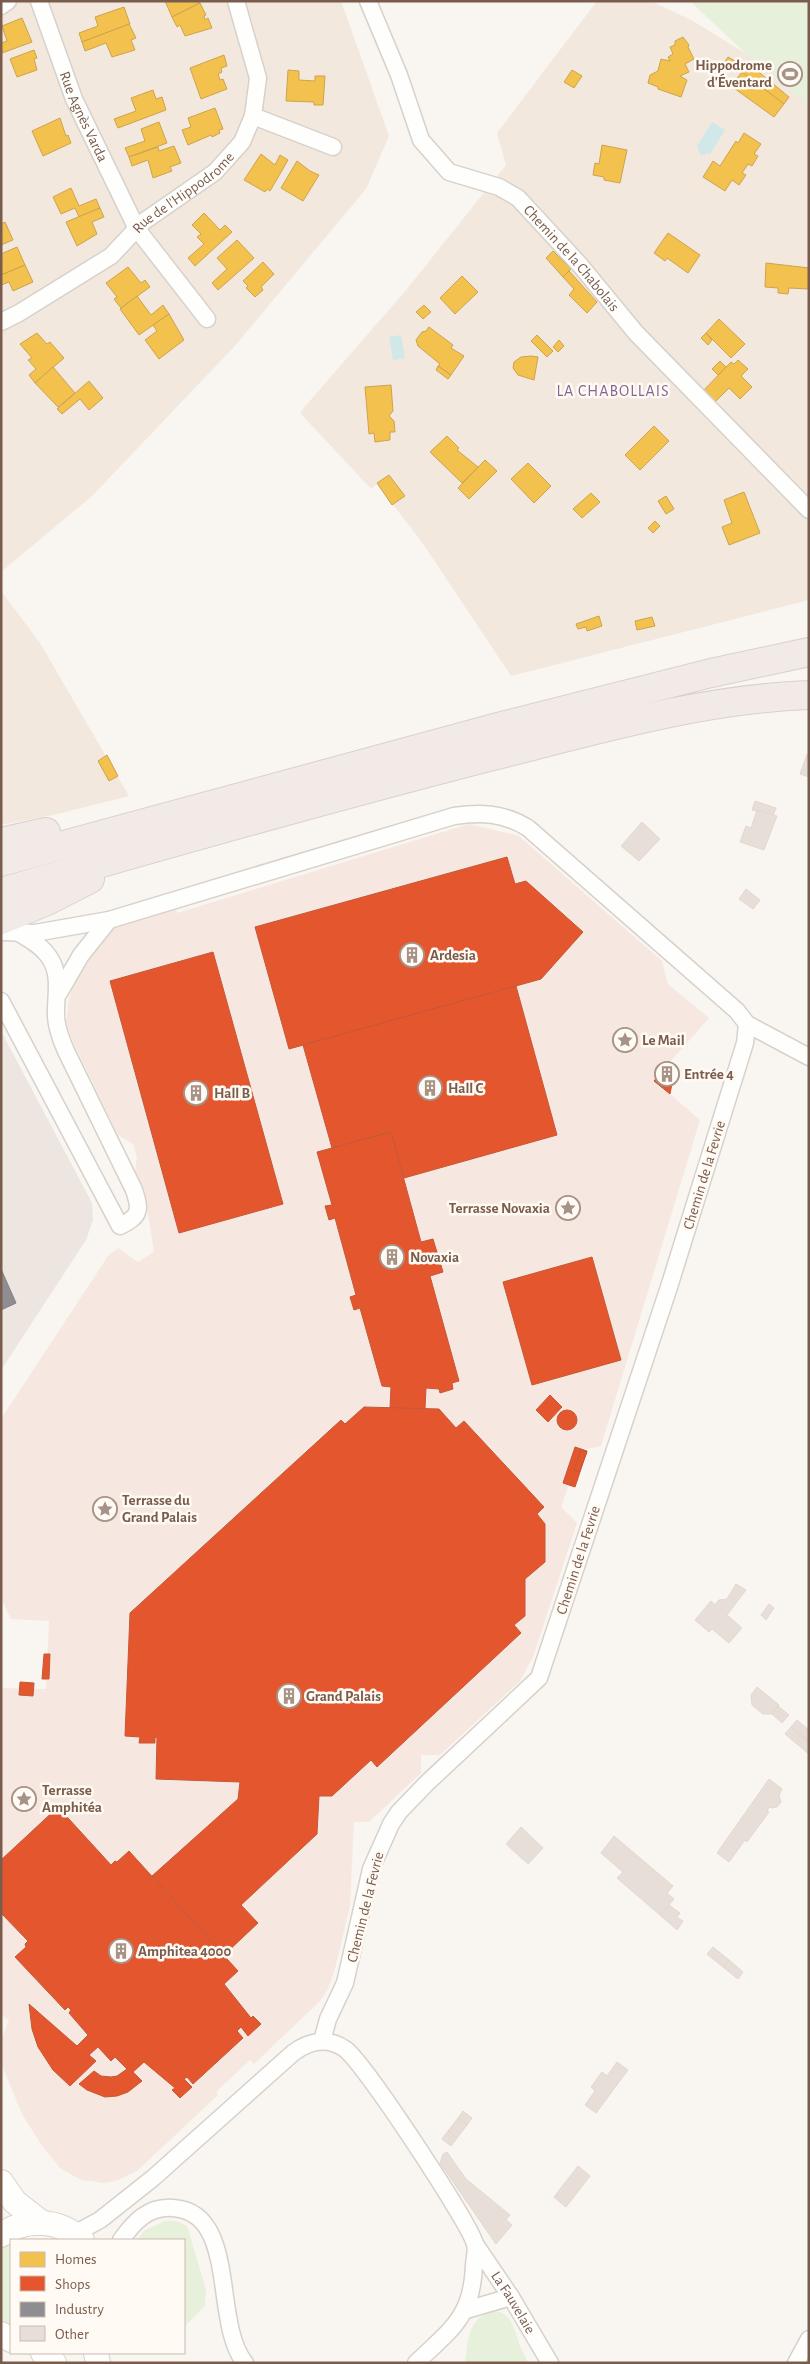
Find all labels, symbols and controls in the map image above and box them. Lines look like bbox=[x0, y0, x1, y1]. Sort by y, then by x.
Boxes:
place label: Hippodrome d'Éventard bbox=[695, 58, 772, 90]
sports icon: Hippodrome d'Éventard bbox=[777, 61, 803, 87]
street label: Rue Agnès Varda bbox=[57, 69, 110, 164]
street label: Rue de l'Hippodrome bbox=[130, 149, 237, 236]
street label: Chemin de la Chabolais bbox=[521, 202, 622, 314]
district label: LA CHABOLLAIS bbox=[556, 383, 670, 399]
building icon: Ardesia bbox=[399, 942, 425, 968]
place label: Ardesia bbox=[430, 948, 476, 963]
place icon: Le Mail bbox=[612, 1027, 638, 1053]
place label: Le Mail bbox=[642, 1033, 685, 1048]
building icon: Entrée 4 bbox=[654, 1061, 680, 1087]
place label: Entrée 4 bbox=[684, 1067, 734, 1082]
building icon: Hall C bbox=[417, 1075, 443, 1101]
building icon: Hall B bbox=[183, 1080, 209, 1106]
place label: Hall C bbox=[448, 1081, 484, 1096]
place label: Hall B bbox=[214, 1086, 251, 1101]
street label: Chemin de la Fevrie bbox=[681, 1119, 728, 1231]
place icon: Terrasse Novaxia bbox=[555, 1195, 581, 1221]
place label: Terrasse Novaxia bbox=[449, 1201, 550, 1216]
building icon: Novaxia bbox=[379, 1244, 405, 1270]
place label: Novaxia bbox=[410, 1250, 459, 1265]
place label: Terrasse du Grand Palais bbox=[122, 1493, 197, 1525]
place icon: Terrasse du Grand Palais bbox=[92, 1496, 118, 1522]
street label: Chemin de la Fevrie bbox=[554, 1504, 603, 1616]
building icon: Grand Palais bbox=[276, 1683, 302, 1709]
place label: Grand Palais bbox=[306, 1689, 381, 1704]
place label: Terrasse Amphitéa bbox=[42, 1783, 102, 1815]
place icon: Terrasse Amphitéa bbox=[11, 1786, 37, 1812]
street label: Chemin de la Fevrie bbox=[345, 1850, 386, 1964]
building icon: Amphitea 4000 bbox=[108, 1938, 134, 1964]
place label: Amphitea 4000 bbox=[138, 1944, 231, 1959]
legend bbox=[10, 2239, 185, 2354]
text: Homes bbox=[55, 2252, 97, 2267]
street label: La Fauvelaie bbox=[488, 2269, 538, 2337]
text: Shops bbox=[55, 2277, 90, 2292]
text: Industry bbox=[55, 2302, 104, 2317]
text: Other bbox=[55, 2327, 89, 2342]

